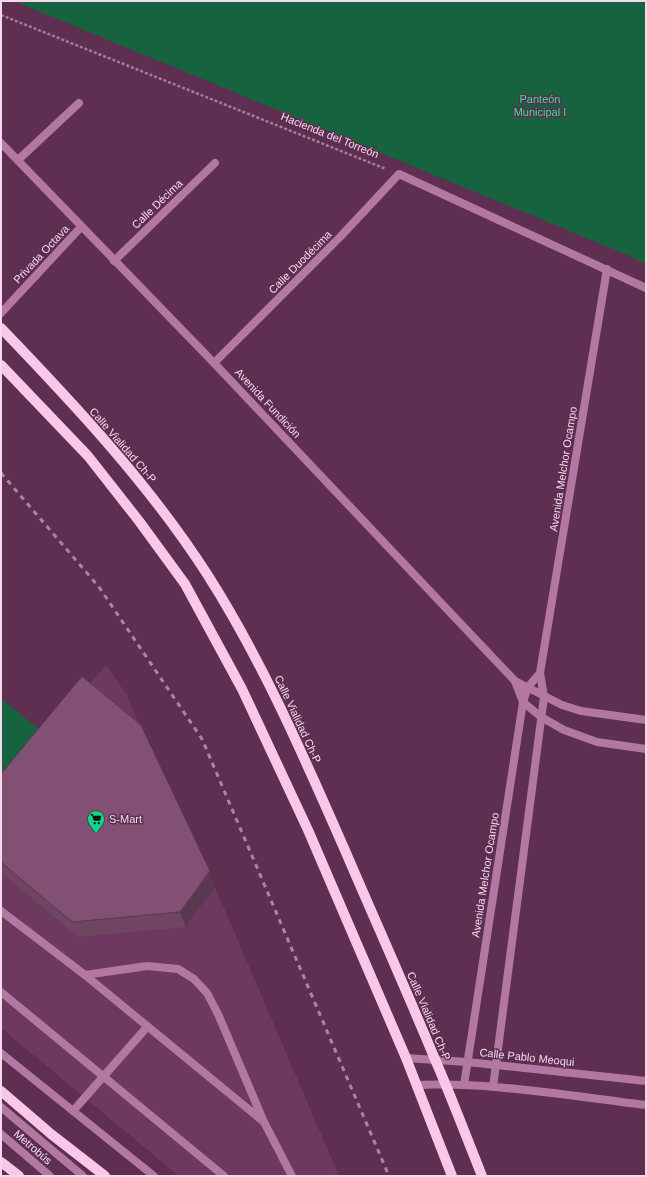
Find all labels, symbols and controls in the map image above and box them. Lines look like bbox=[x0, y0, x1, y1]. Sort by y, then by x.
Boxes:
park label: Panteón Municipal I bbox=[514, 93, 566, 118]
street label: Hacienda del Torreón bbox=[279, 110, 381, 160]
street label: Calle Décima bbox=[129, 176, 185, 231]
street label: Privada Octava bbox=[11, 222, 72, 286]
street label: Calle Duodécima bbox=[266, 228, 334, 296]
street label: Avenida Fundición bbox=[233, 366, 303, 440]
street label: Calle Vialidad Ch-P bbox=[87, 405, 159, 485]
street label: Avenida Melchor Ocampo bbox=[547, 406, 579, 532]
street label: Calle Vialidad Ch-P bbox=[272, 673, 324, 765]
supermarket icon: S-Mart bbox=[86, 809, 106, 834]
street label: Avenida Melchor Ocampo bbox=[469, 812, 501, 938]
place label: S-Mart bbox=[109, 813, 142, 825]
street label: Calle Vialidad Ch-P bbox=[405, 970, 453, 1062]
street label: Calle Pablo Meoqui bbox=[479, 1046, 575, 1068]
street label: Metrobús bbox=[12, 1127, 55, 1167]

